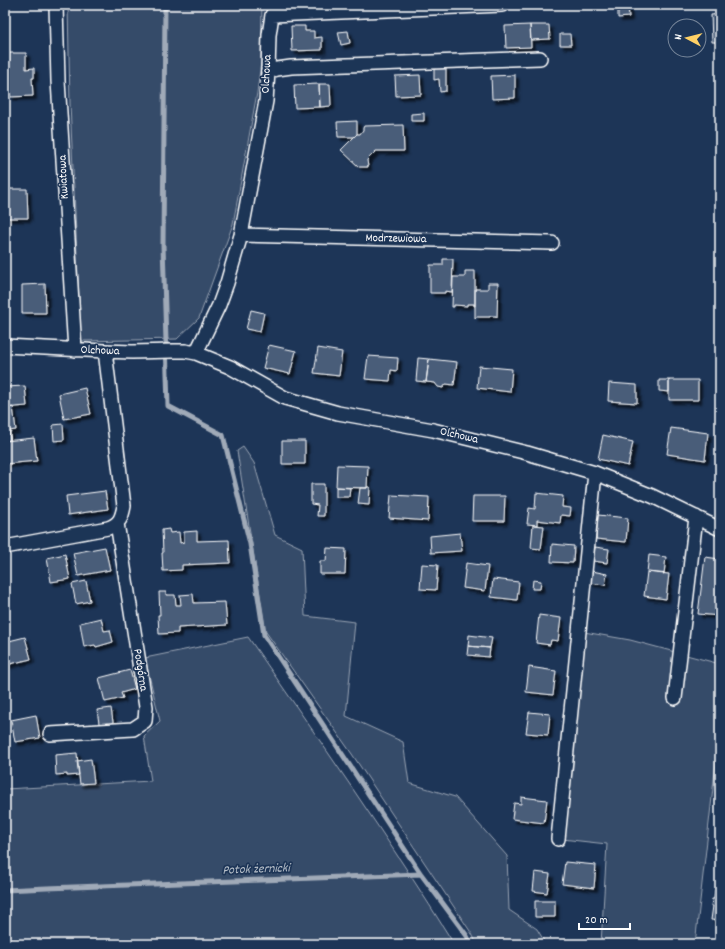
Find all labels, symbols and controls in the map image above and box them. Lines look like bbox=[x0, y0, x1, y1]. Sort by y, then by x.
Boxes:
north arrow bbox=[667, 18, 707, 58]
text: N bbox=[671, 33, 687, 41]
street label: Olchowa bbox=[257, 54, 277, 94]
street label: Kwiatowa bbox=[54, 154, 74, 200]
street label: Modrzewiowa bbox=[365, 230, 427, 248]
street label: Olchowa bbox=[80, 342, 120, 360]
street label: Olchowa bbox=[438, 423, 480, 449]
street label: Podgórna bbox=[128, 648, 152, 693]
water label: Potok żernicki bbox=[222, 859, 293, 881]
scale bar bbox=[579, 905, 630, 931]
text: 20 m bbox=[585, 912, 608, 929]

